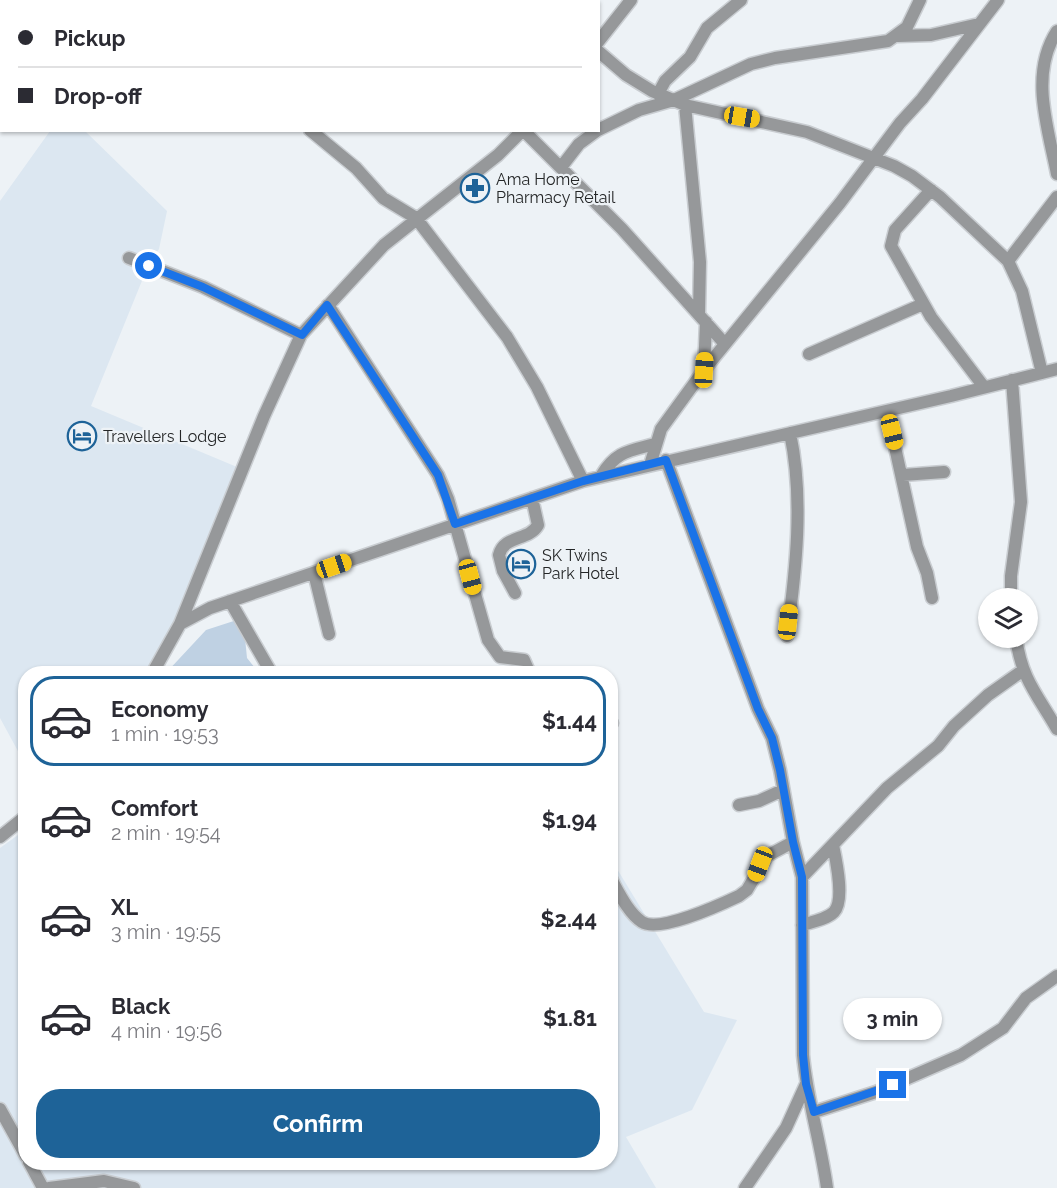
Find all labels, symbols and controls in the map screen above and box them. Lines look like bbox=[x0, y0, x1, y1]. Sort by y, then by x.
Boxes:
text: Pickup bbox=[54, 25, 126, 51]
text: Drop-off bbox=[54, 83, 142, 109]
car bbox=[723, 105, 761, 129]
place label: Ama Home Pharmacy Retail bbox=[496, 170, 616, 207]
pharmacy icon: Ama Home Pharmacy Retail bbox=[459, 172, 491, 204]
route start bbox=[135, 252, 162, 279]
car bbox=[694, 352, 714, 388]
car bbox=[879, 412, 905, 452]
hotel icon: Travellers Lodge bbox=[66, 420, 98, 452]
place label: Travellers Lodge bbox=[103, 427, 226, 446]
place label: SK Twins Park Hotel bbox=[542, 546, 619, 583]
hotel icon: SK Twins Park Hotel bbox=[505, 548, 537, 580]
car bbox=[314, 552, 354, 580]
car bbox=[457, 557, 483, 597]
map controls bbox=[978, 588, 1038, 648]
button: layers bbox=[978, 588, 1038, 648]
car bbox=[777, 603, 799, 641]
icon: car bbox=[39, 694, 93, 748]
text: Economy bbox=[111, 696, 209, 722]
text: $1.44 bbox=[542, 708, 597, 734]
text: 1 min · 19:53 bbox=[111, 722, 219, 746]
icon: car bbox=[39, 793, 93, 847]
text: Comfort bbox=[111, 795, 198, 821]
text: $1.94 bbox=[542, 807, 597, 833]
text: 2 min · 19:54 bbox=[111, 821, 221, 845]
car bbox=[745, 844, 775, 884]
icon: car bbox=[39, 892, 93, 946]
text: XL bbox=[111, 894, 138, 920]
text: $2.44 bbox=[541, 906, 597, 932]
text: 3 min · 19:55 bbox=[111, 920, 221, 944]
icon: car bbox=[39, 991, 93, 1045]
text: Black bbox=[111, 993, 170, 1019]
callout: 3 min bbox=[844, 998, 942, 1040]
text: $1.81 bbox=[543, 1005, 597, 1031]
text: 3 min bbox=[867, 1007, 918, 1031]
text: 4 min · 19:56 bbox=[111, 1019, 222, 1043]
route end bbox=[879, 1071, 906, 1098]
button: Confirm bbox=[36, 1089, 600, 1158]

